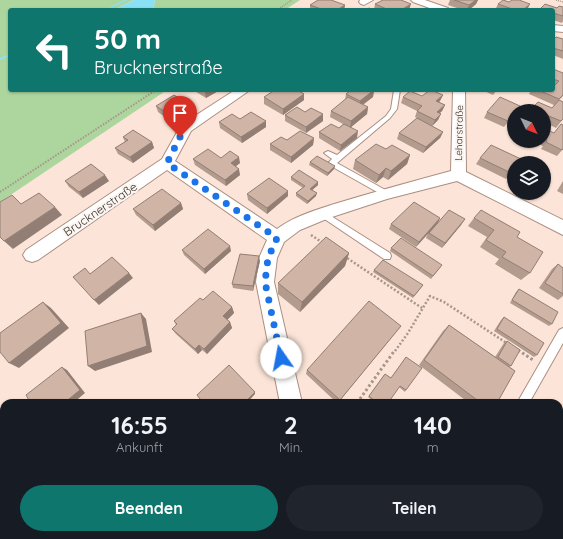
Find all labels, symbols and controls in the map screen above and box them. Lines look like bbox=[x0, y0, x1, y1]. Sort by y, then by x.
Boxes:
text: 50 m bbox=[94, 21, 161, 56]
icon: left bbox=[28, 24, 80, 76]
text: Brucknerstraße bbox=[94, 56, 223, 79]
pin bbox=[163, 96, 197, 137]
icon: arrive bbox=[169, 102, 191, 124]
street label: Leharstraße bbox=[452, 104, 466, 161]
north arrow bbox=[507, 104, 551, 148]
map controls bbox=[507, 104, 551, 200]
button: layers bbox=[507, 156, 551, 200]
street label: Brucknerstraße bbox=[60, 179, 140, 239]
position arrow bbox=[260, 337, 302, 379]
text: 16:55 bbox=[111, 410, 168, 440]
text: 2 bbox=[284, 410, 298, 440]
text: 140 bbox=[414, 410, 452, 440]
text: Ankunft bbox=[116, 439, 163, 455]
text: Min. bbox=[279, 439, 303, 455]
text: m bbox=[427, 439, 439, 455]
button: Beenden bbox=[20, 485, 278, 531]
button: Teilen bbox=[286, 485, 543, 531]

